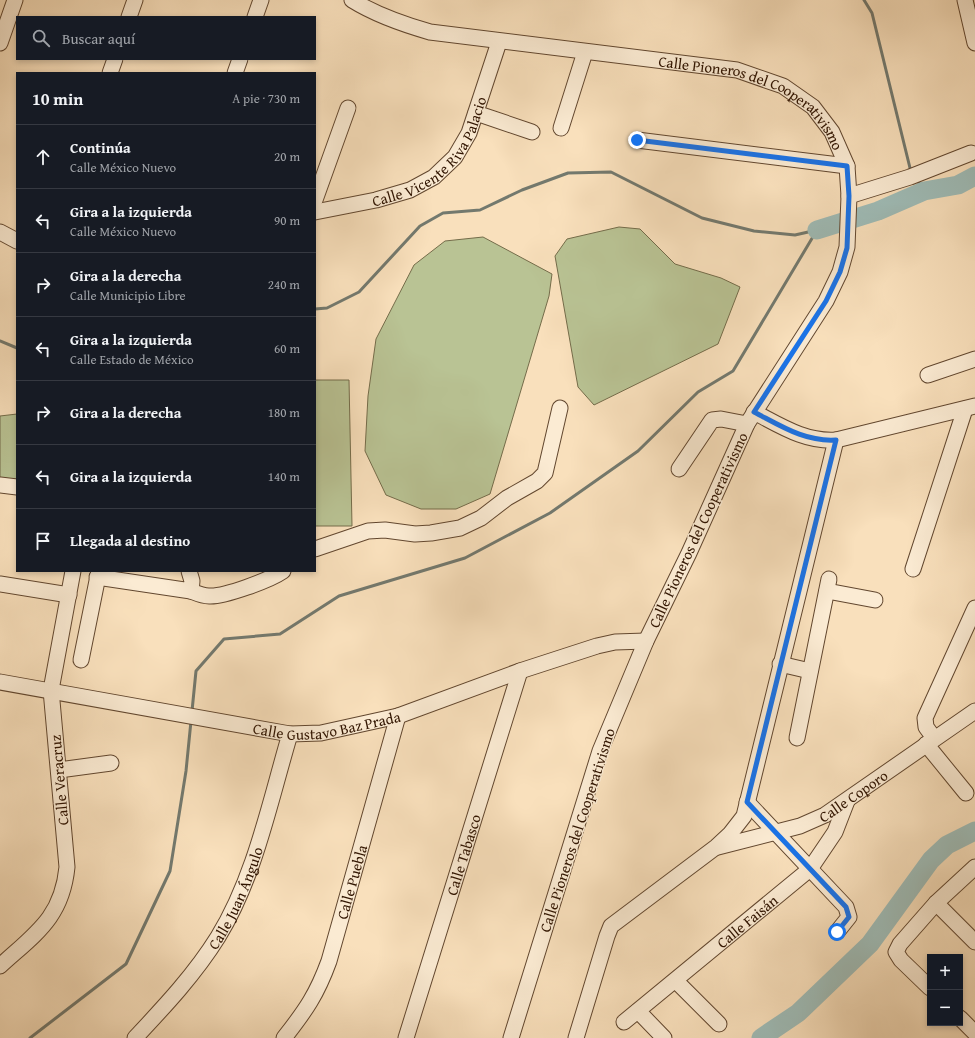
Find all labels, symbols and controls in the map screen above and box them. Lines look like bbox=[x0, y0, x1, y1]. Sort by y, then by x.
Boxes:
search box bbox=[16, 16, 316, 60]
icon: search bbox=[30, 27, 52, 49]
text: Buscar aquí bbox=[62, 28, 135, 49]
street label: Calle Pioneros del Cooperativismo bbox=[657, 50, 849, 153]
text: 10 min bbox=[32, 86, 83, 111]
text: A pie · 730 m bbox=[232, 89, 300, 108]
street label: Calle Vicente Riva Palacio bbox=[369, 93, 491, 211]
route end bbox=[628, 131, 646, 149]
text: Continúa bbox=[70, 137, 131, 158]
icon: ahead bbox=[32, 146, 54, 168]
text: 20 m bbox=[274, 147, 300, 166]
text: Calle México Nuevo bbox=[70, 158, 176, 177]
text: Gira a la izquierda bbox=[70, 201, 192, 222]
icon: left bbox=[32, 210, 54, 232]
text: 90 m bbox=[274, 211, 300, 230]
text: Calle México Nuevo bbox=[70, 222, 176, 241]
text: Gira a la derecha bbox=[70, 265, 181, 286]
icon: right bbox=[32, 274, 54, 296]
text: 240 m bbox=[268, 275, 300, 294]
text: Calle Municipio Libre bbox=[70, 286, 186, 305]
text: Gira a la izquierda bbox=[70, 329, 192, 350]
icon: left bbox=[32, 338, 54, 360]
text: 60 m bbox=[274, 339, 300, 358]
text: Calle Estado de México bbox=[70, 350, 194, 369]
icon: right bbox=[32, 402, 54, 424]
text: Gira a la derecha bbox=[70, 402, 181, 423]
text: 180 m bbox=[268, 403, 300, 422]
street label: Calle Pioneros del Cooperativismo bbox=[643, 428, 753, 631]
icon: left bbox=[32, 466, 54, 488]
text: Gira a la izquierda bbox=[70, 466, 192, 487]
text: 140 m bbox=[268, 467, 300, 486]
icon: arrive bbox=[32, 530, 54, 552]
text: Llegada al destino bbox=[70, 530, 190, 551]
street label: Calle Gustavo Baz Prada bbox=[252, 705, 402, 745]
street label: Calle Pioneros del Cooperativismo bbox=[534, 725, 620, 935]
street label: Calle Veracruz bbox=[45, 734, 73, 826]
street label: Calle Coporo bbox=[816, 764, 892, 827]
street label: Calle Tabasco bbox=[440, 811, 486, 898]
street label: Calle Puebla bbox=[331, 842, 372, 921]
street label: Calle Juan Ángulo bbox=[203, 843, 268, 953]
street label: Calle Faisán bbox=[712, 889, 782, 952]
route start bbox=[828, 923, 846, 941]
map controls bbox=[927, 954, 963, 1026]
button: + bbox=[927, 954, 963, 990]
button: − bbox=[927, 990, 963, 1026]

